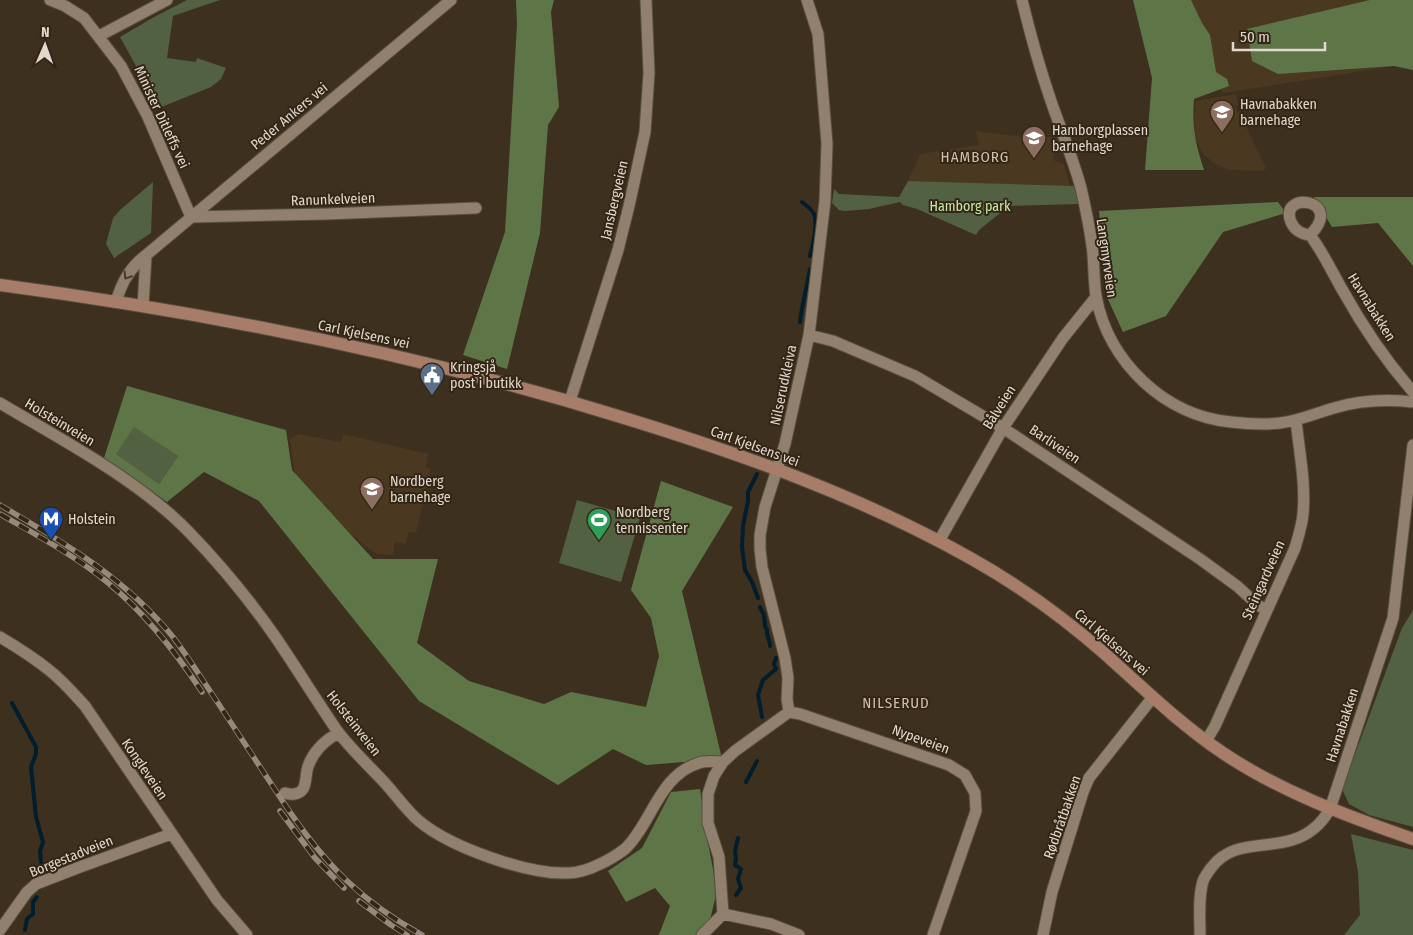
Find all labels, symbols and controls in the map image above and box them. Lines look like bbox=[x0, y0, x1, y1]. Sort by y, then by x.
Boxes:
north arrow bbox=[20, 20, 70, 70]
scale bar bbox=[1233, 20, 1326, 52]
text: N bbox=[41, 24, 50, 41]
text: 50 m bbox=[1240, 28, 1270, 46]
street label: Minister Ditleffs vei bbox=[130, 63, 193, 171]
street label: Peder Ankers vei bbox=[247, 79, 331, 153]
place label: Havnabakken barnehage bbox=[1240, 96, 1317, 129]
school or university icon: Havnabakken barnehage bbox=[1209, 99, 1235, 133]
place label: Hamborgplassen barnehage bbox=[1052, 122, 1148, 155]
school or university icon: Hamborgplassen barnehage bbox=[1021, 125, 1047, 159]
district label: HAMBORG bbox=[941, 148, 1009, 166]
street label: Jansbergveien bbox=[597, 159, 632, 241]
street label: Ranunkelveien bbox=[291, 190, 375, 209]
park label: Hamborg park bbox=[929, 198, 1011, 215]
street label: Langmyrveien bbox=[1093, 217, 1120, 299]
one-way arrow bbox=[124, 270, 133, 279]
street label: Havnabakken bbox=[1344, 270, 1399, 344]
street label: Carl Kjelsens vei bbox=[317, 316, 411, 353]
street label: Nilserudkleiva bbox=[767, 343, 800, 427]
place label: Kringsjå post i butikk bbox=[450, 359, 522, 392]
public building icon: Kringsjå post i butikk bbox=[419, 362, 445, 396]
street label: Bålveien bbox=[979, 382, 1020, 432]
street label: Holsteinveien bbox=[22, 395, 98, 450]
street label: Barliveien bbox=[1026, 421, 1083, 468]
street label: Carl Kjelsens vei bbox=[708, 423, 802, 470]
place label: Nordberg barnehage bbox=[390, 473, 451, 506]
school or university icon: Nordberg barnehage bbox=[359, 476, 385, 510]
place label: Nordberg tennissenter bbox=[616, 504, 688, 537]
metro station icon: Holstein bbox=[38, 506, 64, 540]
sports icon: Nordberg tennissenter bbox=[586, 507, 612, 541]
place label: Holstein bbox=[68, 511, 116, 528]
street label: Steingardveien bbox=[1238, 538, 1289, 623]
street label: Carl Kjelsens vei bbox=[1071, 605, 1152, 679]
street label: Havnabakken bbox=[1322, 686, 1362, 764]
street label: Holsteinveien bbox=[323, 687, 384, 759]
district label: NILSERUD bbox=[862, 694, 930, 712]
street label: Nypeveien bbox=[890, 721, 952, 758]
street label: Kongleveien bbox=[118, 736, 171, 803]
street label: Rødbråtbakken bbox=[1040, 773, 1085, 861]
street label: Borgestadveien bbox=[27, 832, 116, 881]

